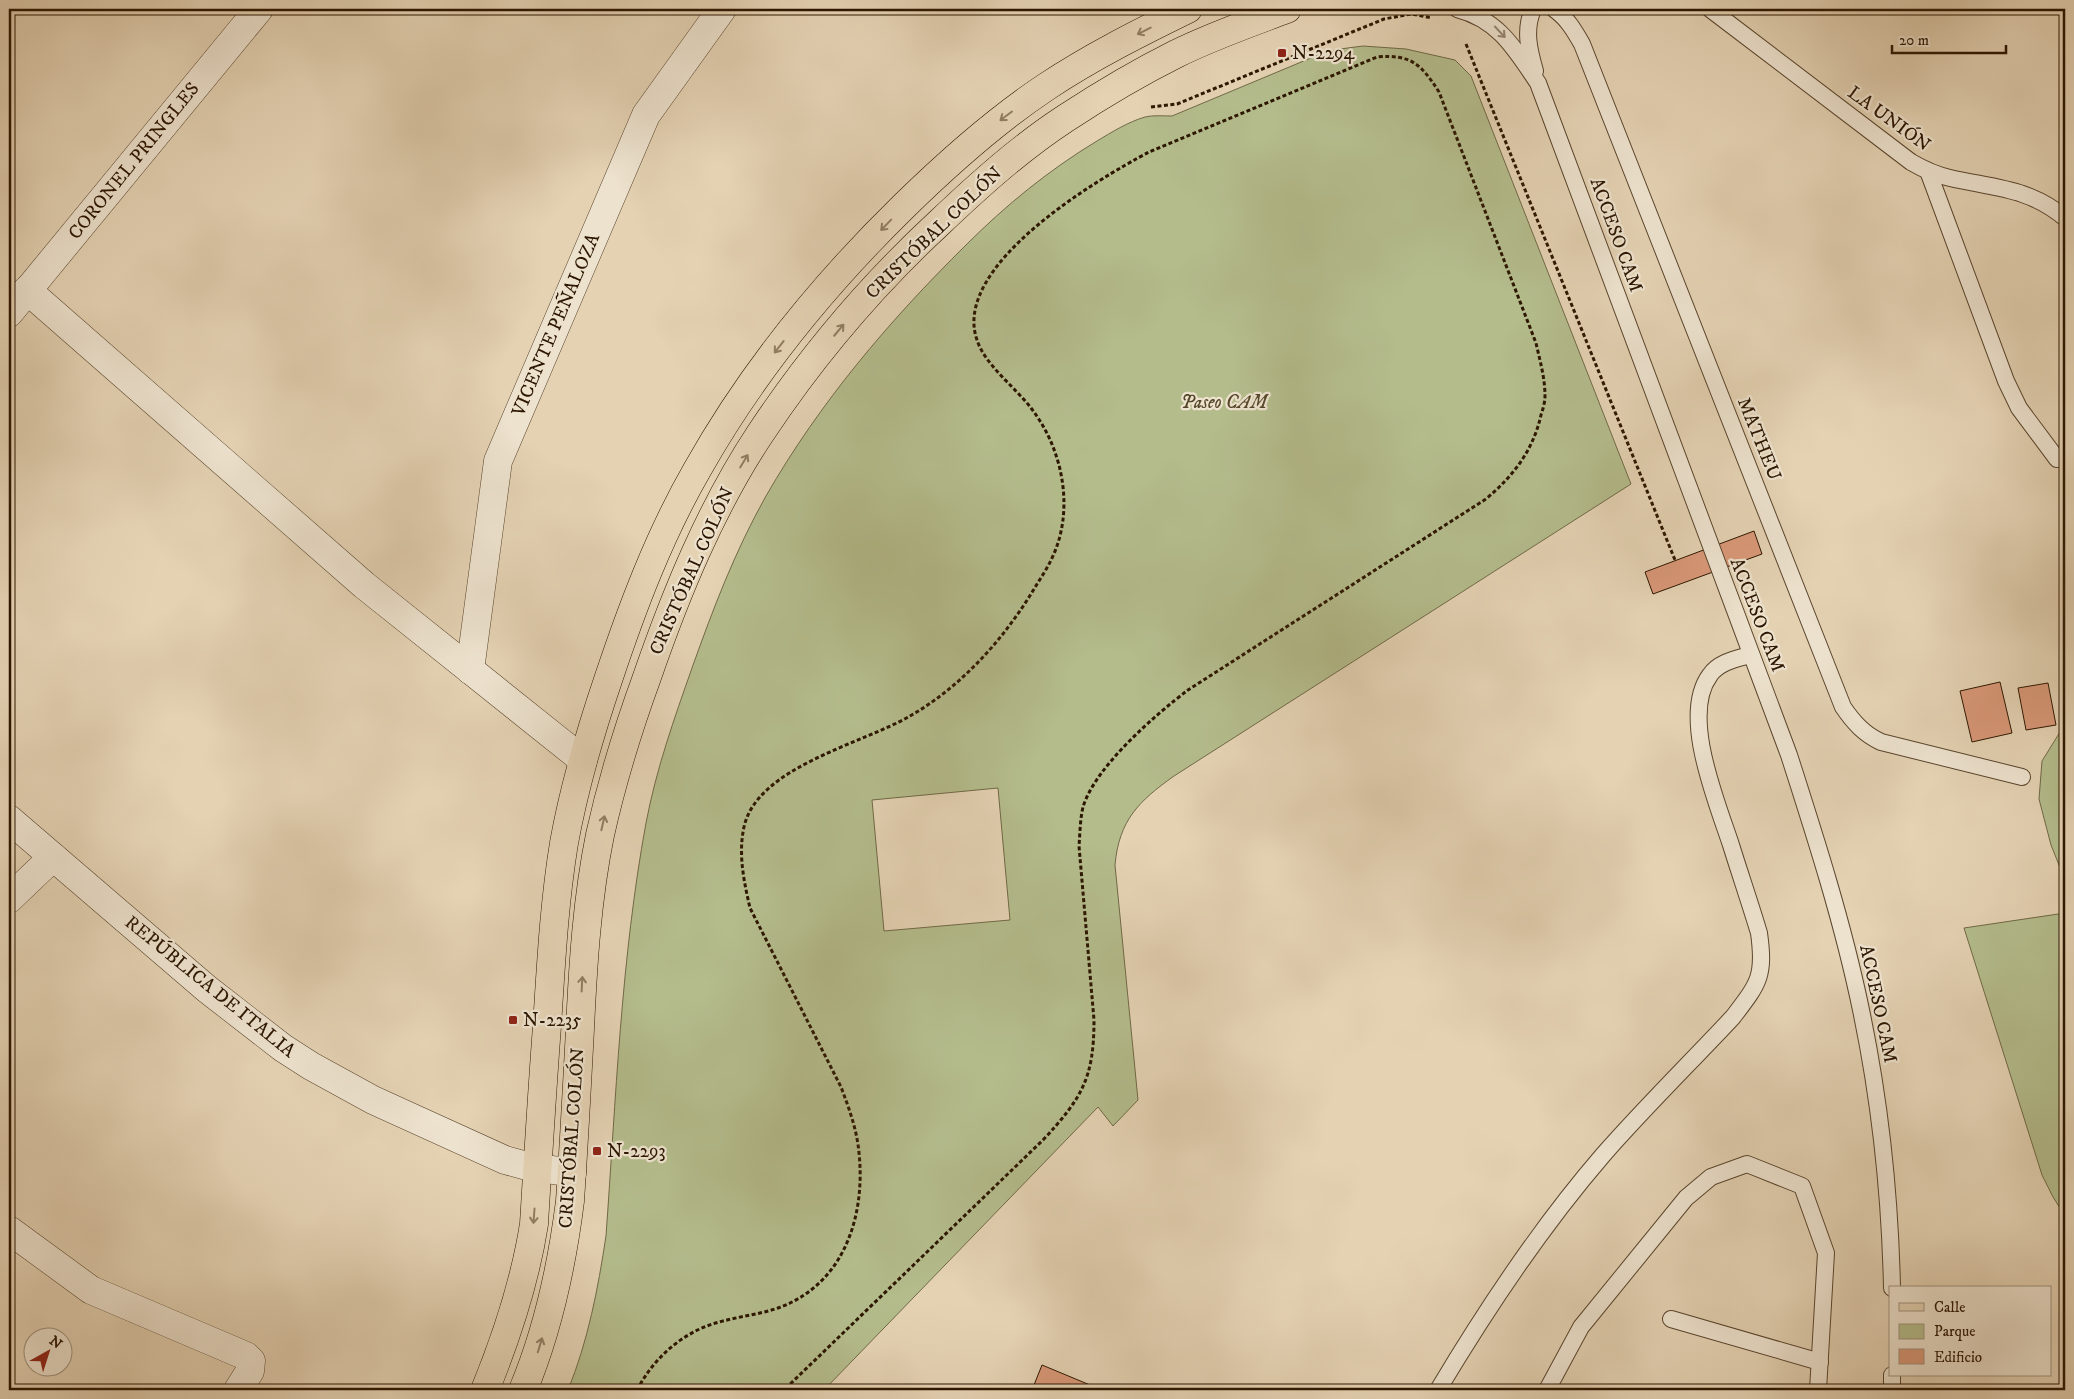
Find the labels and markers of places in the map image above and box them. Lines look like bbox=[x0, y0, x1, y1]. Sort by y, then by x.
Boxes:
place label: N-2294 bbox=[1292, 42, 1355, 65]
marker: N-2294 bbox=[1276, 47, 1288, 59]
place label: N-2235 bbox=[523, 1009, 582, 1032]
marker: N-2235 bbox=[507, 1014, 519, 1026]
place label: N-2293 bbox=[607, 1140, 666, 1163]
marker: N-2293 bbox=[591, 1145, 603, 1157]

